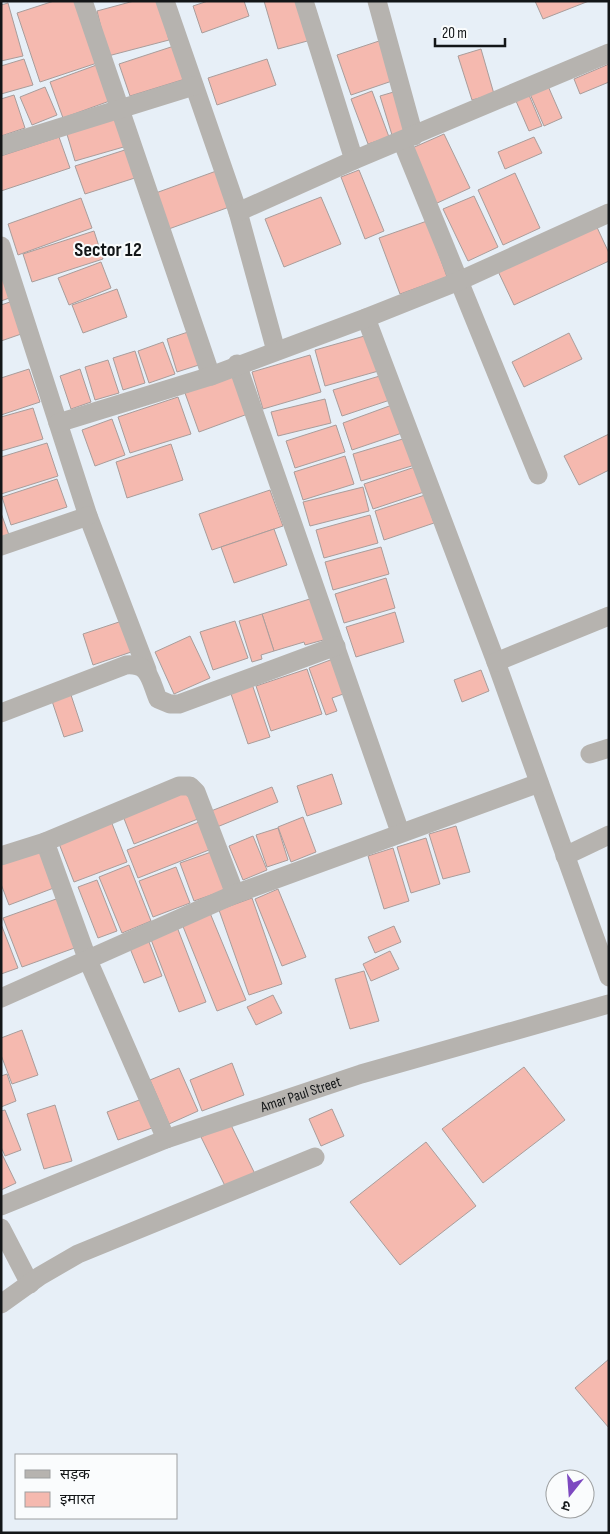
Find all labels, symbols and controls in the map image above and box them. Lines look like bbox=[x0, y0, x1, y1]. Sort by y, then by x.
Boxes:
scale bar bbox=[435, 15, 505, 47]
text: 20 m bbox=[442, 24, 467, 43]
district label: Sector 12 bbox=[74, 238, 142, 262]
street label: Amar Paul Street bbox=[257, 1072, 344, 1117]
legend bbox=[15, 1454, 178, 1519]
text: सड़क bbox=[60, 1465, 90, 1484]
north arrow bbox=[545, 1469, 595, 1519]
text: इमारत bbox=[60, 1490, 95, 1509]
text: उ bbox=[559, 1496, 573, 1515]

